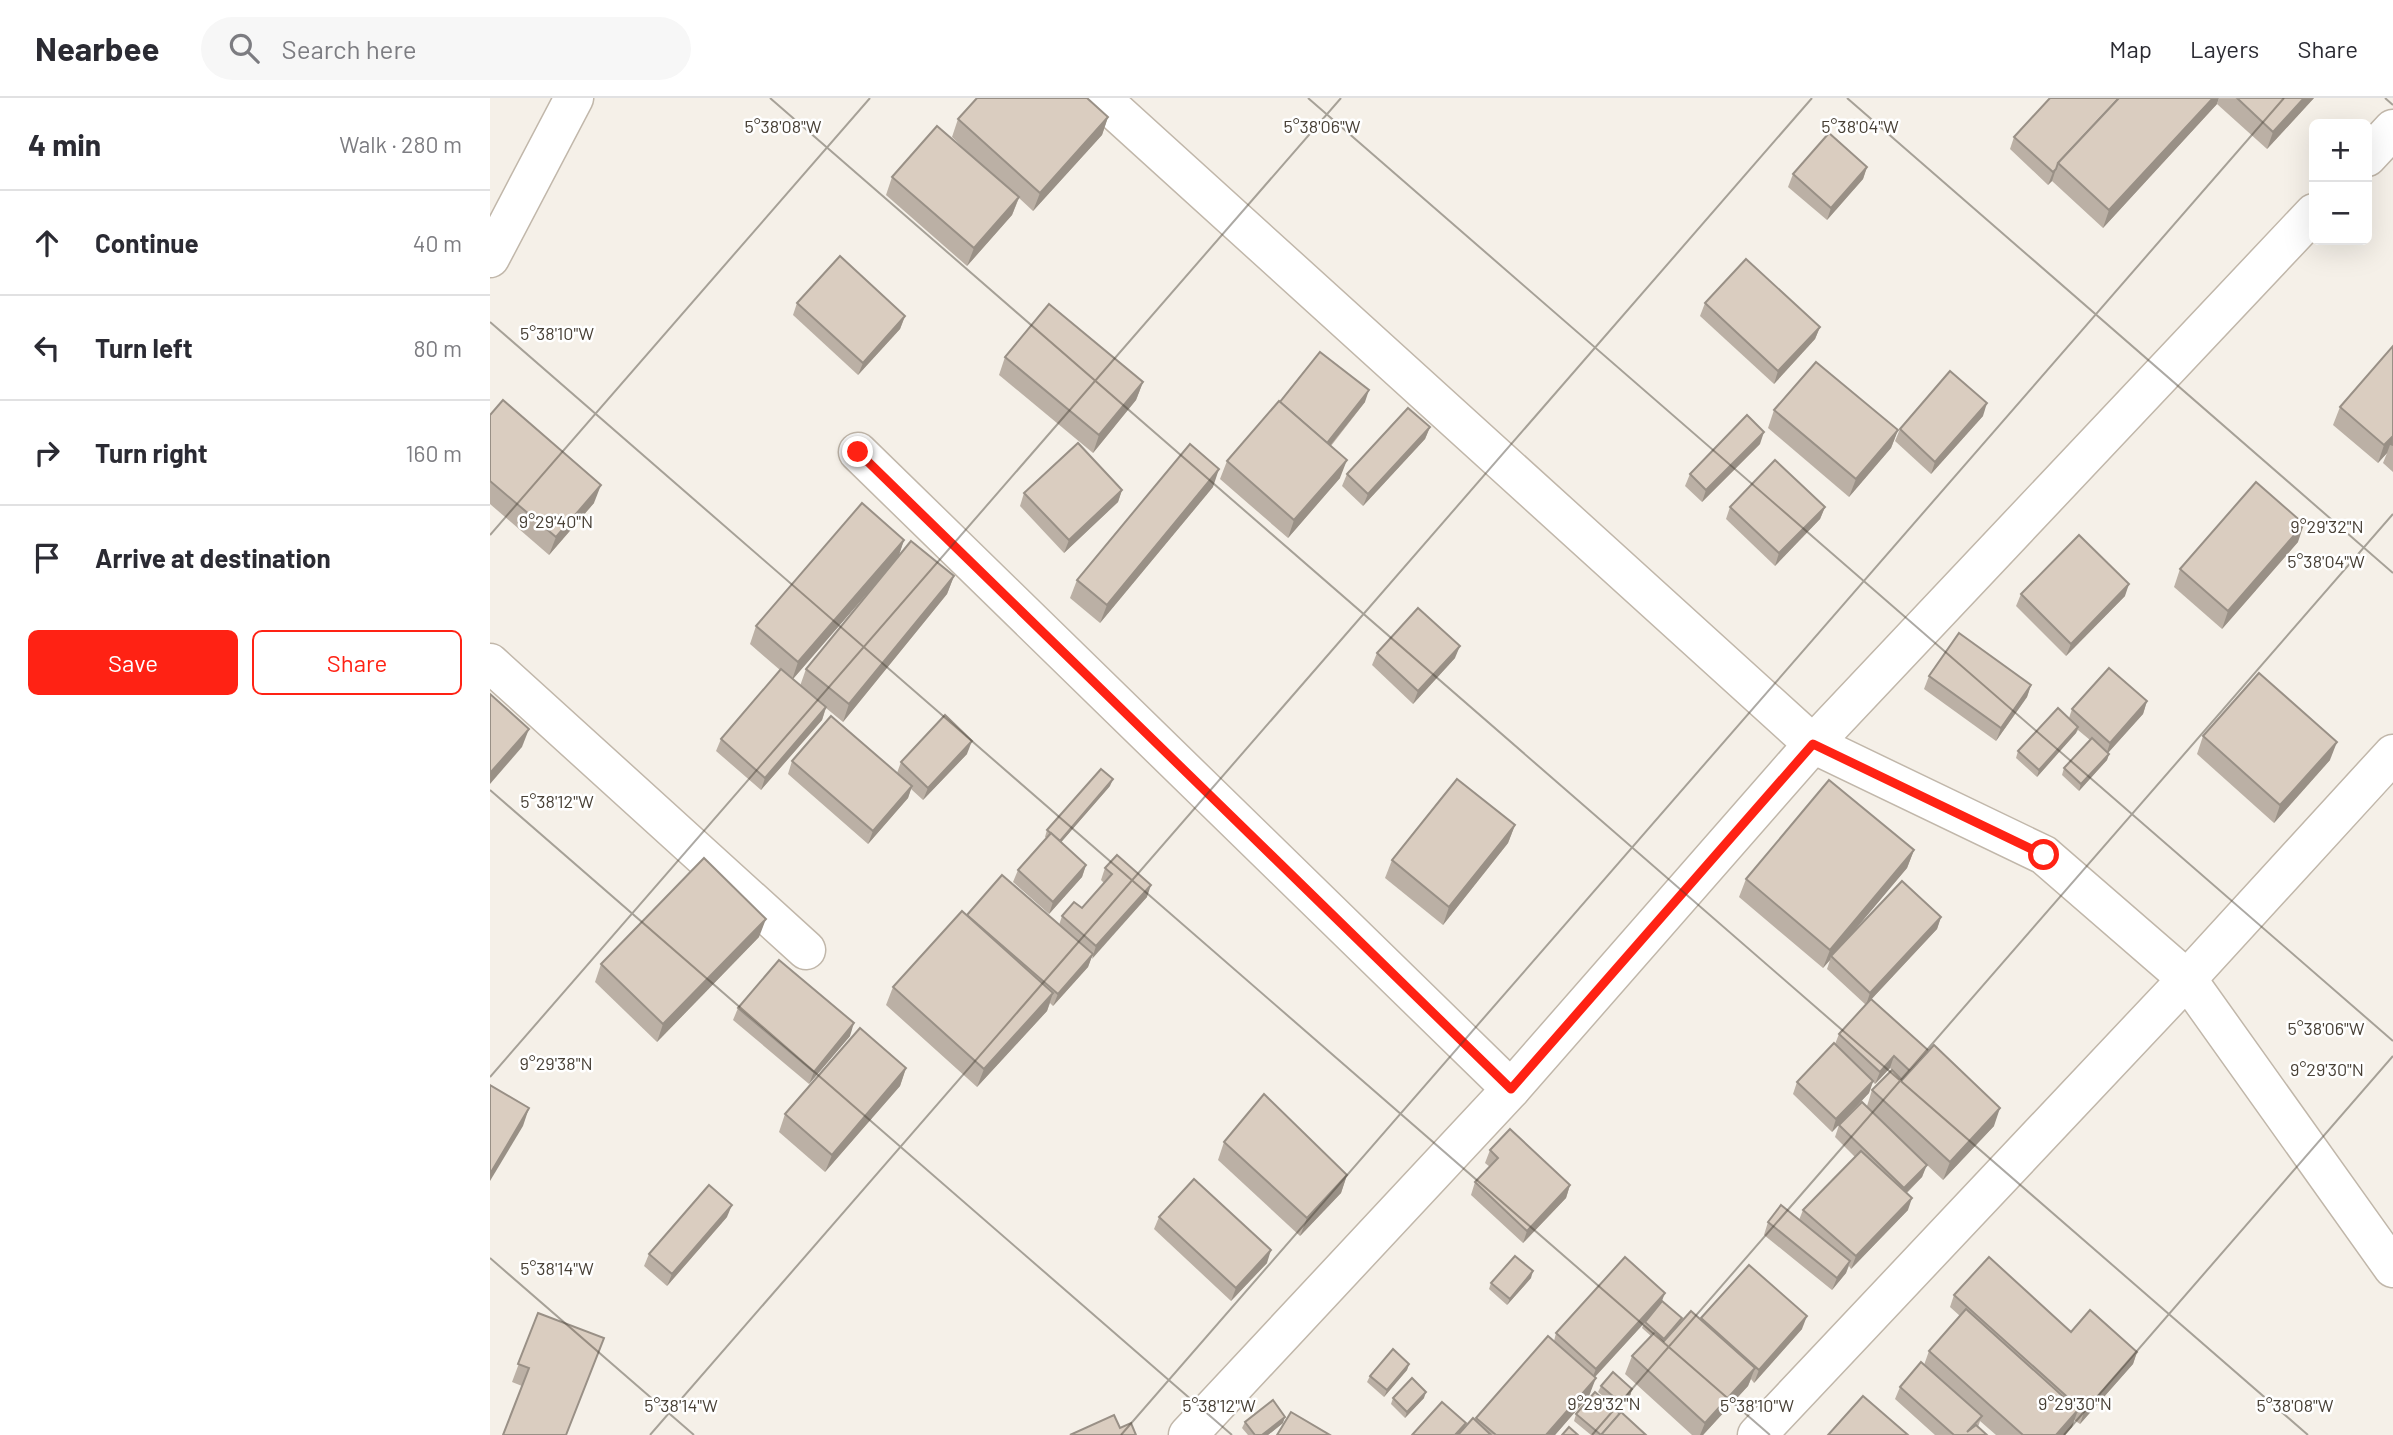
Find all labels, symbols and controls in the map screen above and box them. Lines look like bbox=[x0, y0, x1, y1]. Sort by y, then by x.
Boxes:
search box bbox=[201, 17, 691, 80]
text: Nearbee bbox=[35, 28, 159, 68]
icon: search bbox=[225, 29, 263, 67]
text: Search here bbox=[281, 33, 417, 64]
text: Map bbox=[2109, 34, 2152, 63]
text: Layers bbox=[2190, 34, 2259, 63]
text: Share bbox=[2297, 34, 2358, 63]
text: 5°38'08"W bbox=[744, 115, 822, 137]
text: 5°38'06"W bbox=[1283, 115, 1361, 137]
text: 5°38'04"W bbox=[1821, 115, 1899, 137]
map controls bbox=[2309, 119, 2372, 245]
button: + bbox=[2309, 119, 2372, 182]
text: 4 min bbox=[28, 126, 101, 162]
text: Walk · 280 m bbox=[339, 130, 462, 158]
button: − bbox=[2309, 182, 2372, 245]
icon: ahead bbox=[28, 224, 66, 262]
text: Continue bbox=[95, 227, 199, 258]
text: 40 m bbox=[413, 229, 462, 257]
text: 5°38'10"W bbox=[520, 322, 594, 344]
icon: left bbox=[28, 329, 66, 367]
text: Turn left bbox=[95, 332, 193, 363]
text: 80 m bbox=[413, 334, 462, 362]
icon: right bbox=[28, 434, 66, 472]
route end bbox=[842, 436, 873, 467]
text: Turn right bbox=[95, 437, 208, 468]
text: 160 m bbox=[405, 439, 462, 467]
text: 9°29'40"N bbox=[519, 510, 593, 532]
text: 9°29'32"N bbox=[2290, 515, 2364, 537]
icon: arrive bbox=[28, 539, 66, 577]
text: Arrive at destination bbox=[95, 542, 331, 573]
text: 5°38'04"W bbox=[2287, 550, 2365, 572]
button: Save bbox=[28, 630, 238, 695]
button: Share bbox=[252, 630, 462, 695]
text: 5°38'12"W bbox=[520, 790, 594, 812]
route start bbox=[2028, 839, 2059, 870]
text: 5°38'06"W bbox=[2287, 1017, 2365, 1039]
text: 9°29'38"N bbox=[519, 1052, 593, 1074]
text: 9°29'30"N bbox=[2290, 1058, 2364, 1080]
text: 5°38'14"W bbox=[520, 1257, 594, 1279]
text: 9°29'32"N bbox=[1567, 1392, 1641, 1414]
text: 9°29'30"N bbox=[2038, 1392, 2112, 1414]
text: 5°38'14"W bbox=[644, 1394, 718, 1416]
text: 5°38'12"W bbox=[1182, 1394, 1256, 1416]
text: 5°38'10"W bbox=[1720, 1394, 1794, 1416]
text: 5°38'08"W bbox=[2256, 1394, 2334, 1416]

